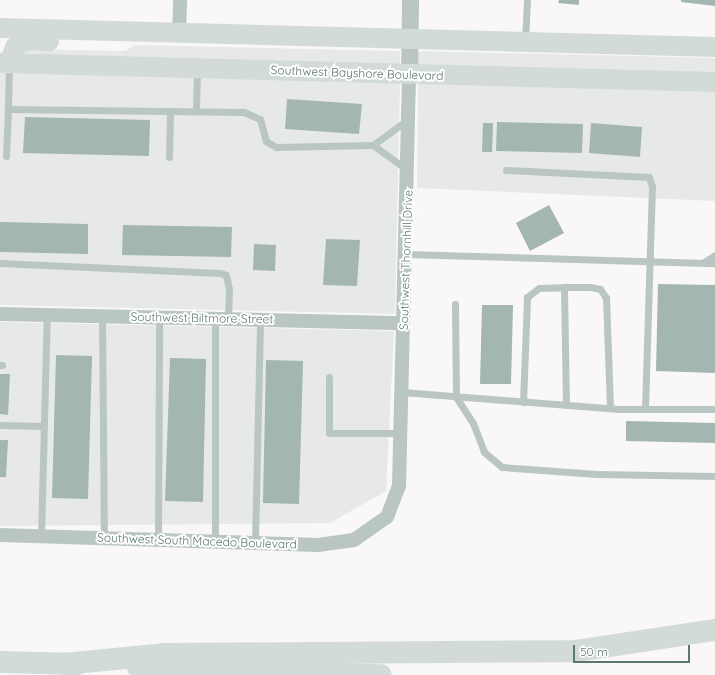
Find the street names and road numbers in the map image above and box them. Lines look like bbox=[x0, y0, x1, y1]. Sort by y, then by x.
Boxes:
street label: Southwest Bayshore Boulevard bbox=[270, 63, 444, 83]
street label: Southwest Thornhill Drive bbox=[396, 190, 416, 330]
street label: Southwest Biltmore Street bbox=[130, 310, 274, 326]
street label: Southwest South Macedo Boulevard bbox=[97, 530, 297, 552]

